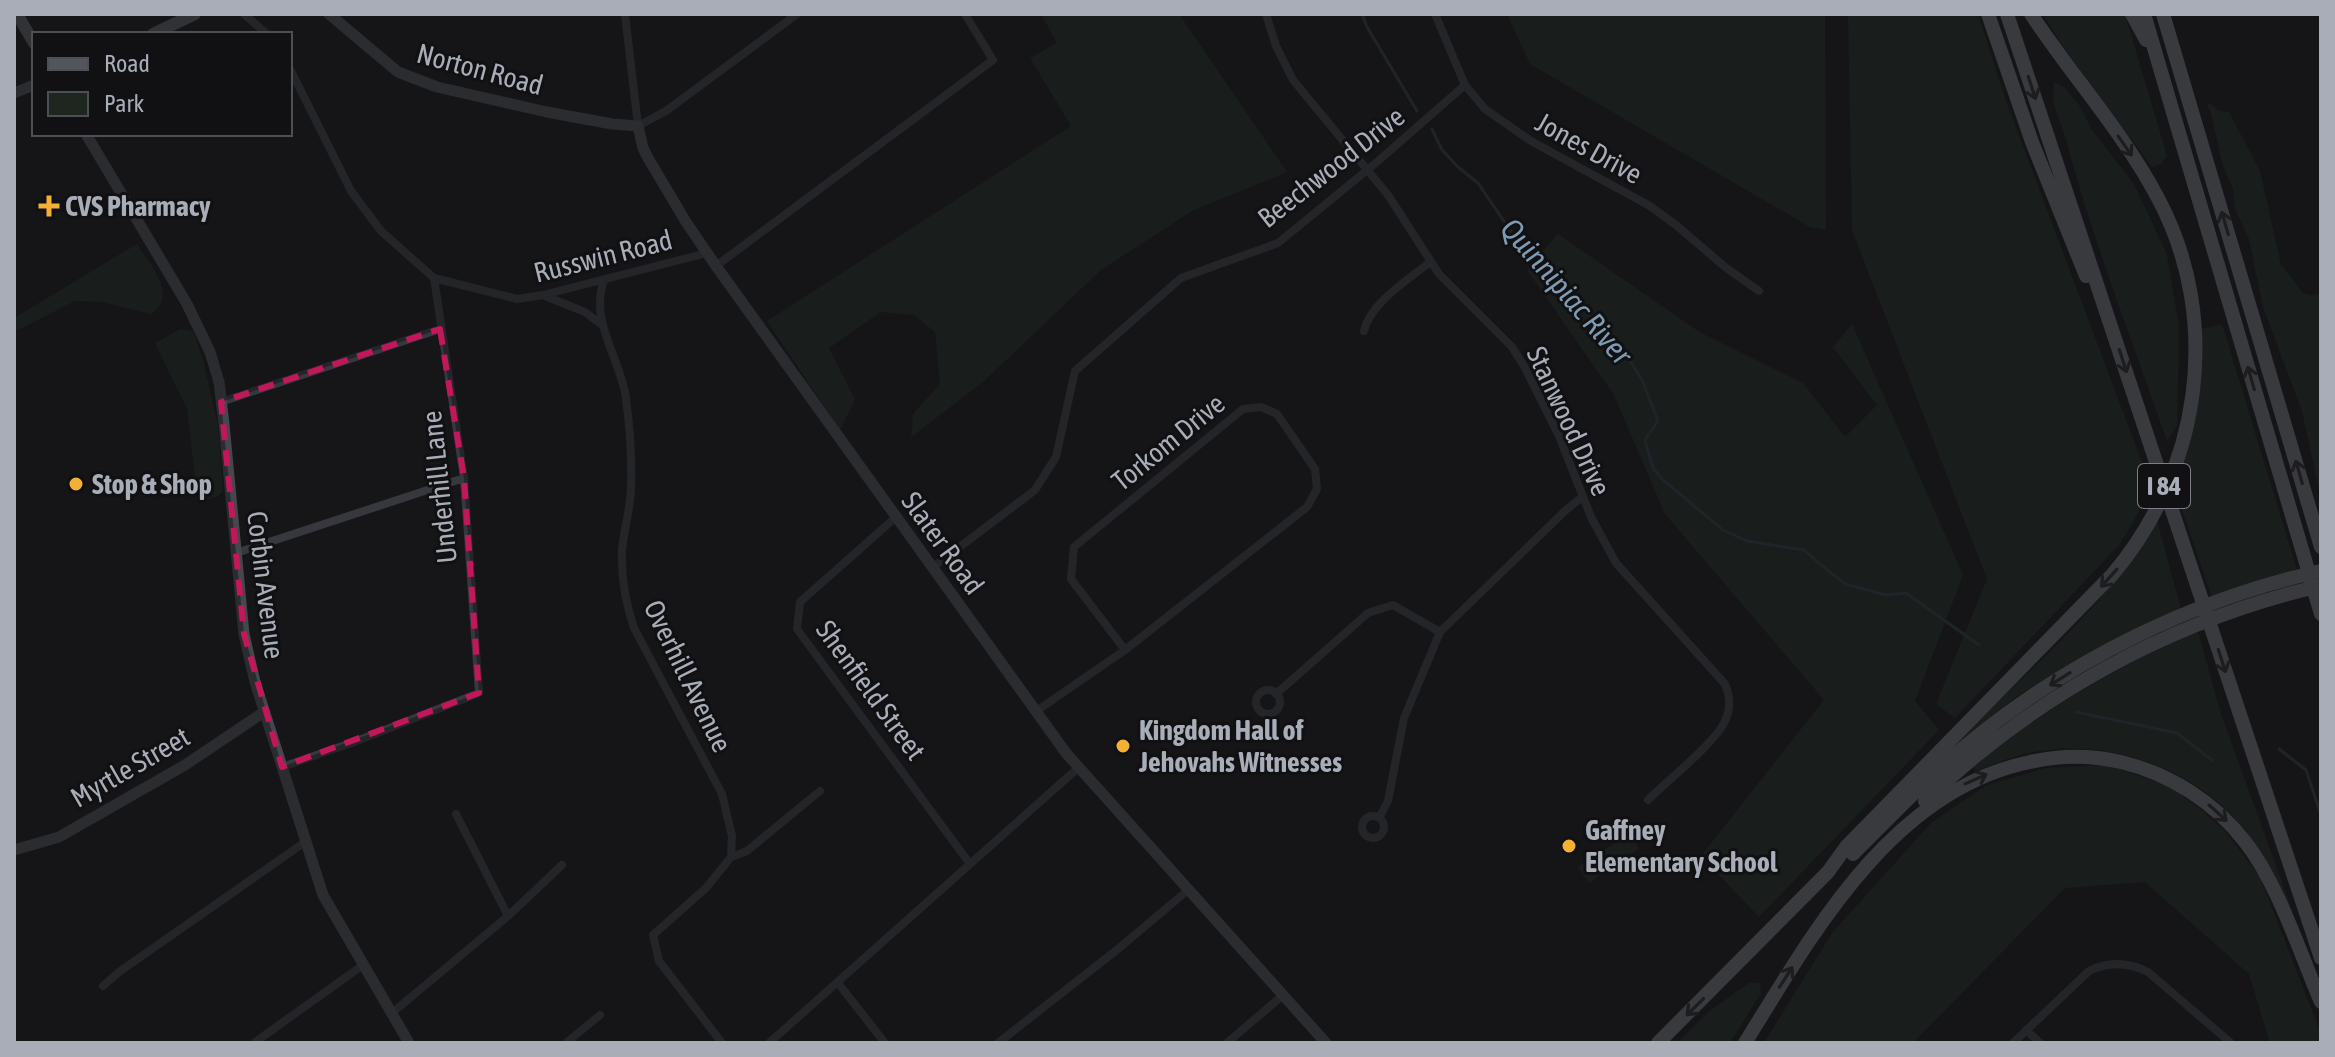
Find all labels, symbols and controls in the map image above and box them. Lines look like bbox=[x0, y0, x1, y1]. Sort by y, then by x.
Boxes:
legend bbox=[32, 32, 292, 136]
street label: Norton Road bbox=[413, 37, 547, 101]
text: Road bbox=[104, 50, 150, 77]
one-way arrow bbox=[2025, 75, 2040, 100]
text: Park bbox=[104, 90, 145, 117]
street label: Beechwood Drive bbox=[1252, 100, 1410, 234]
street label: Jones Drive bbox=[1530, 106, 1648, 190]
one-way arrow bbox=[2116, 135, 2133, 156]
place label: CVS Pharmacy bbox=[65, 190, 211, 222]
marker: CVS Pharmacy bbox=[40, 197, 58, 215]
one-way arrow bbox=[2217, 210, 2232, 236]
water label: Quinnipiac River bbox=[1495, 211, 1640, 372]
street label: Russwin Road bbox=[531, 223, 675, 289]
street label: Stanwood Drive bbox=[1521, 341, 1617, 501]
one-way arrow bbox=[2116, 349, 2131, 374]
one-way arrow bbox=[2243, 366, 2258, 392]
street label: Torkom Drive bbox=[1105, 387, 1231, 497]
street label: Underhill Lane bbox=[415, 409, 463, 565]
one-way arrow bbox=[2291, 460, 2306, 486]
road number: I 84 bbox=[2138, 464, 2190, 508]
place label: Stop & Shop bbox=[92, 468, 212, 500]
marker: Stop & Shop bbox=[67, 475, 85, 493]
street label: Slater Road bbox=[895, 486, 991, 600]
street label: Corbin Avenue bbox=[241, 509, 291, 661]
one-way arrow bbox=[2101, 567, 2119, 587]
street label: Overhill Avenue bbox=[638, 595, 738, 757]
street label: Shenfield Street bbox=[810, 614, 932, 766]
one-way arrow bbox=[2216, 648, 2231, 673]
one-way arrow bbox=[2049, 671, 2072, 687]
place label: Kingdom Hall of Jehovahs Witnesses bbox=[1138, 714, 1342, 778]
street label: Myrtle Street bbox=[65, 720, 195, 814]
marker: Kingdom Hall of Jehovahs Witnesses bbox=[1114, 737, 1132, 755]
one-way arrow bbox=[1964, 771, 1988, 786]
one-way arrow bbox=[2208, 804, 2228, 822]
place label: Gaffney Elementary School bbox=[1585, 814, 1778, 878]
marker: Gaffney Elementary School bbox=[1560, 837, 1578, 855]
one-way arrow bbox=[1779, 966, 1795, 989]
one-way arrow bbox=[1685, 996, 1705, 1016]

